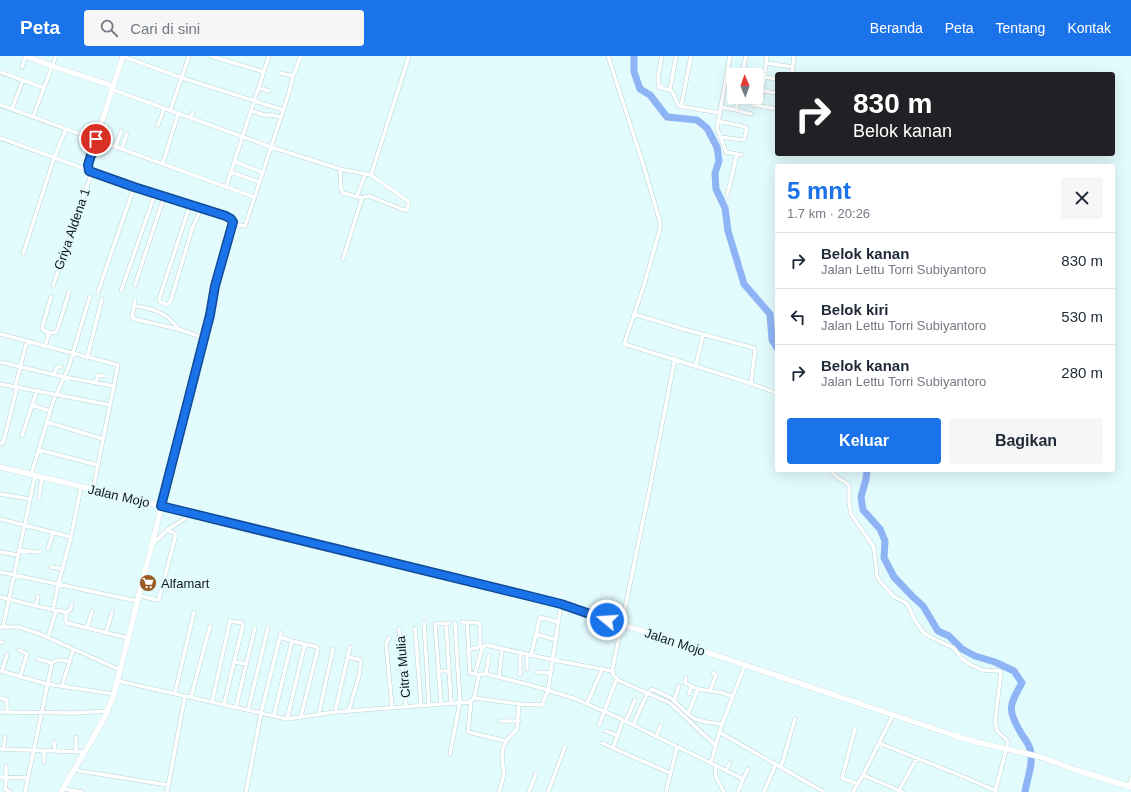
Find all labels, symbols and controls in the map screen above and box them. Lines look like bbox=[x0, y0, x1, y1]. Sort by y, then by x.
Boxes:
search box bbox=[84, 10, 364, 46]
text: Peta bbox=[20, 17, 60, 38]
icon: search bbox=[98, 17, 120, 39]
text: Cari di sini bbox=[130, 20, 200, 37]
text: Beranda bbox=[870, 20, 923, 36]
text: Peta bbox=[945, 20, 974, 36]
text: Tentang bbox=[996, 20, 1045, 36]
text: Kontak bbox=[1067, 20, 1111, 36]
north arrow bbox=[727, 68, 763, 104]
map controls bbox=[727, 68, 763, 104]
icon: right bbox=[787, 88, 839, 140]
text: 830 m bbox=[853, 88, 932, 119]
text: Belok kanan bbox=[853, 121, 952, 141]
pin bbox=[79, 122, 113, 156]
icon: arrive bbox=[85, 128, 107, 150]
text: 5 mnt bbox=[787, 177, 851, 204]
button: close bbox=[1061, 177, 1103, 219]
street label: Griya Aldena 1 bbox=[51, 186, 93, 272]
text: 1.7 km · 20:26 bbox=[787, 206, 870, 221]
text: Belok kanan bbox=[821, 245, 909, 262]
icon: right bbox=[787, 250, 809, 272]
text: 830 m bbox=[1061, 252, 1103, 269]
text: Jalan Lettu Torri Subiyantoro bbox=[821, 262, 986, 277]
text: Belok kiri bbox=[821, 301, 889, 318]
icon: left bbox=[787, 306, 809, 328]
text: 530 m bbox=[1061, 308, 1103, 325]
text: Jalan Lettu Torri Subiyantoro bbox=[821, 318, 986, 333]
text: Belok kanan bbox=[821, 357, 909, 374]
icon: right bbox=[787, 362, 809, 384]
text: 280 m bbox=[1061, 364, 1103, 381]
text: Jalan Lettu Torri Subiyantoro bbox=[821, 374, 986, 389]
button: Keluar bbox=[787, 418, 941, 464]
button: Bagikan bbox=[949, 418, 1103, 464]
street label: Jalan Mojo bbox=[87, 482, 151, 510]
supermarket icon: Alfamart bbox=[138, 573, 158, 593]
place label: Alfamart bbox=[161, 576, 210, 591]
position arrow bbox=[586, 599, 628, 641]
street label: Jalan Mojo bbox=[643, 625, 707, 659]
street label: Citra Mulia bbox=[393, 635, 413, 699]

